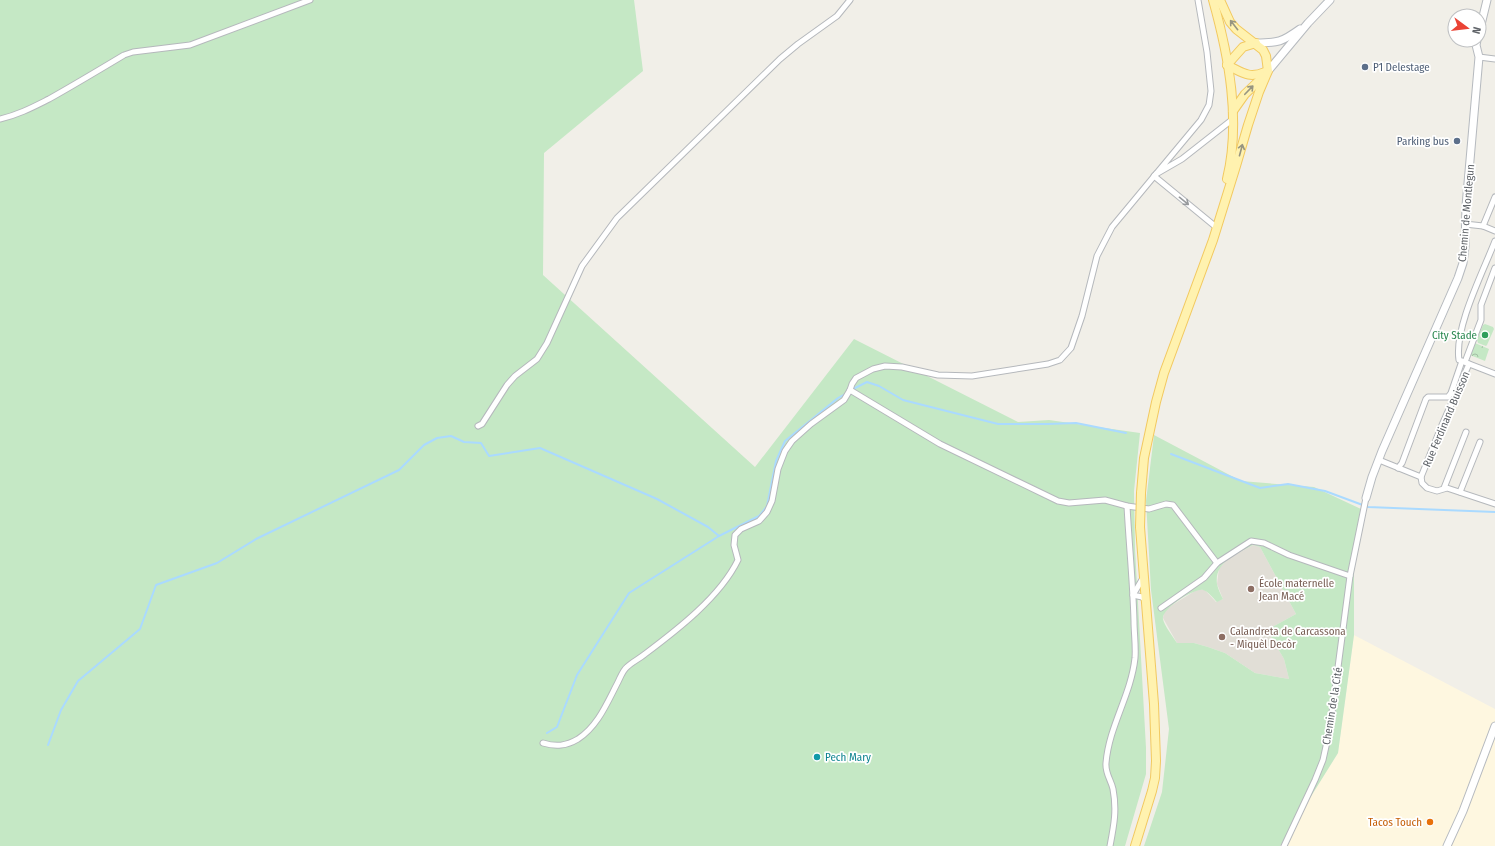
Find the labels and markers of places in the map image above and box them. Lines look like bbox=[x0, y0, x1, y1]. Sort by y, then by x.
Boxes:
place label: P1 Delestage bbox=[1373, 61, 1430, 74]
marker: P1 Delestage bbox=[1360, 62, 1370, 72]
place label: Parking bus bbox=[1397, 135, 1449, 148]
marker: Parking bus bbox=[1452, 136, 1462, 146]
place label: City Stade bbox=[1432, 329, 1477, 342]
marker: City Stade bbox=[1480, 330, 1490, 340]
place label: École maternelle Jean Macé bbox=[1259, 576, 1334, 603]
marker: École maternelle Jean Macé bbox=[1246, 584, 1256, 594]
place label: Calandreta de Carcassona - Miquèl Decòr bbox=[1230, 625, 1346, 651]
marker: Calandreta de Carcassona - Miquèl Decòr bbox=[1217, 632, 1227, 642]
place label: Pech Mary bbox=[825, 751, 871, 764]
marker: Pech Mary bbox=[812, 752, 822, 762]
place label: Tacos Touch bbox=[1368, 816, 1422, 829]
marker: Tacos Touch bbox=[1425, 817, 1435, 827]

